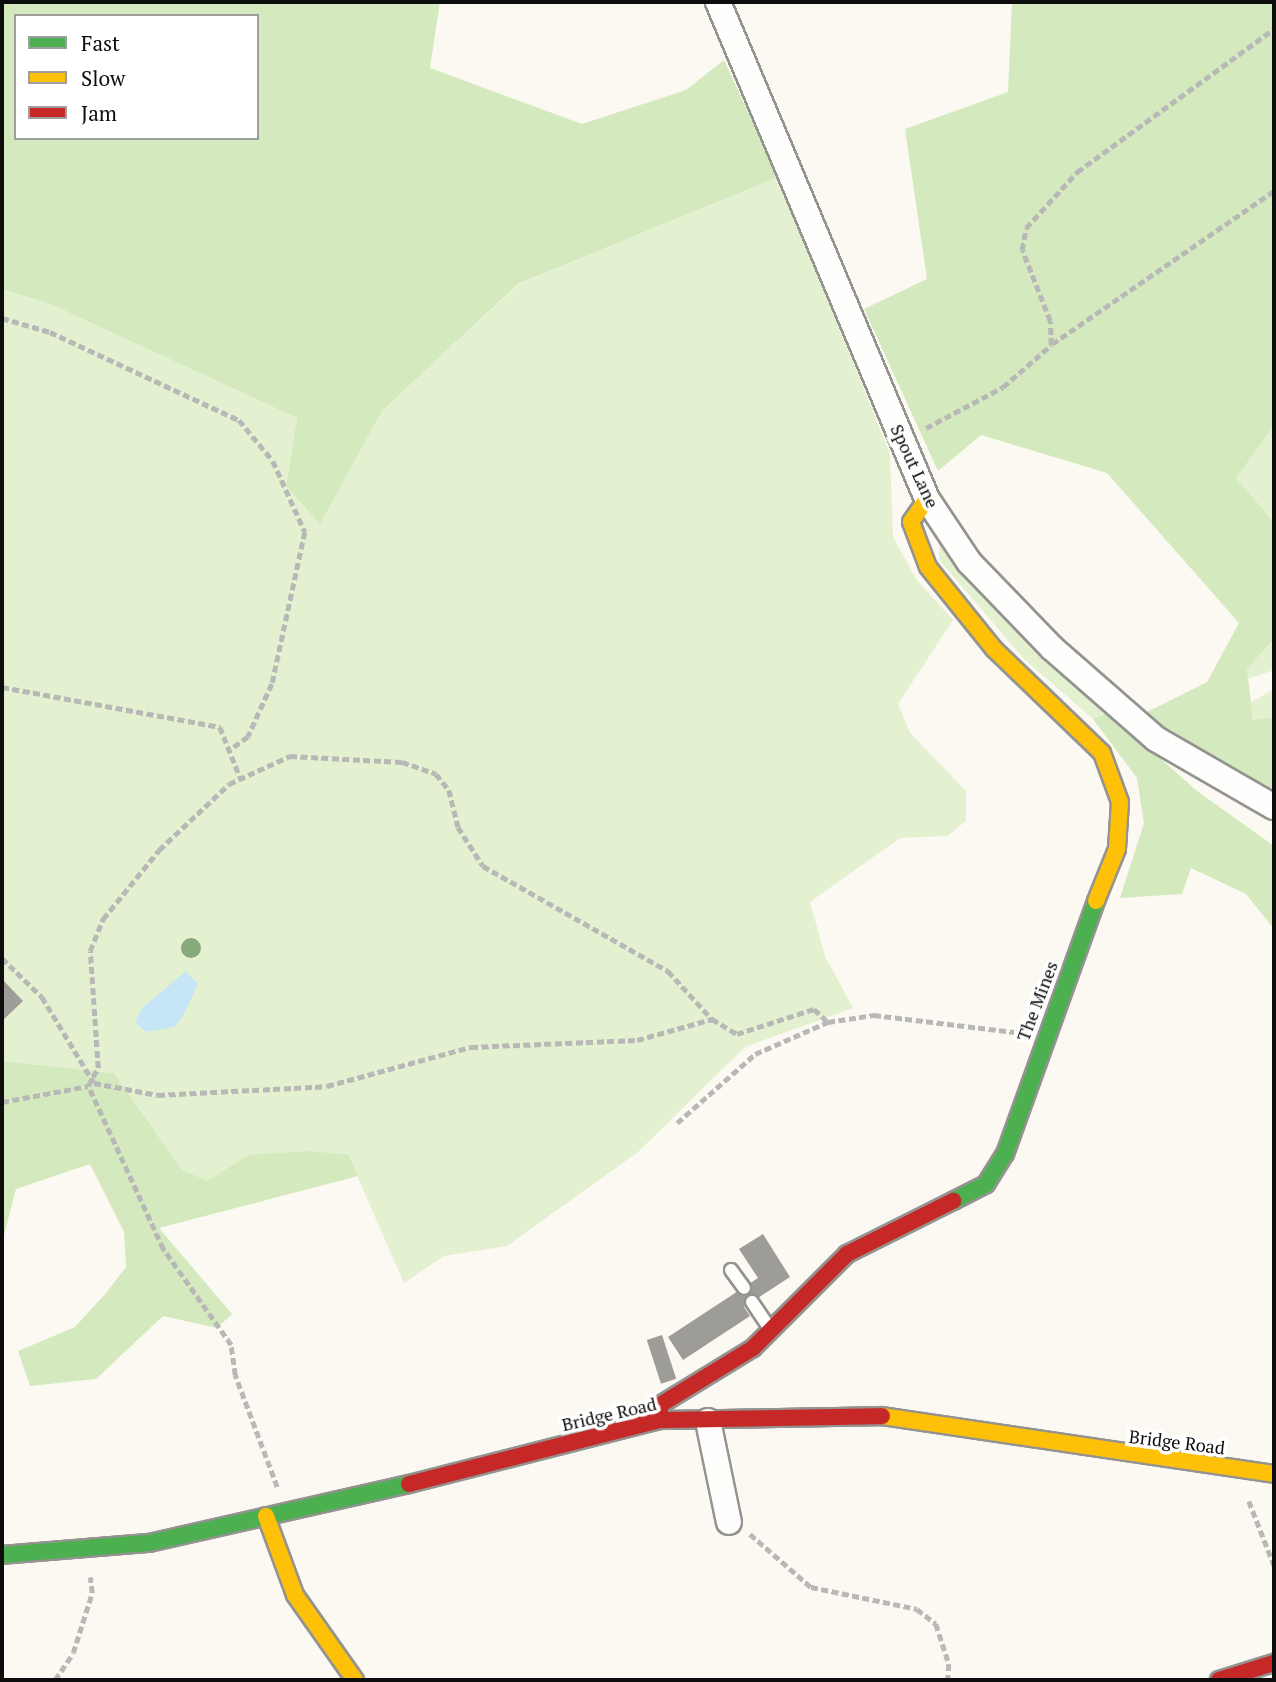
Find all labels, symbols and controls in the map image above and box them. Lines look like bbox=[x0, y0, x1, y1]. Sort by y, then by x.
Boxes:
legend bbox=[14, 14, 259, 140]
text: Fast bbox=[81, 29, 120, 57]
text: Slow bbox=[81, 64, 125, 92]
text: Jam bbox=[81, 99, 117, 127]
street label: Spout Lane bbox=[886, 421, 944, 511]
street label: The Mines bbox=[1012, 958, 1062, 1044]
street label: Bridge Road bbox=[560, 1393, 658, 1435]
street label: Bridge Road bbox=[1128, 1425, 1226, 1459]

